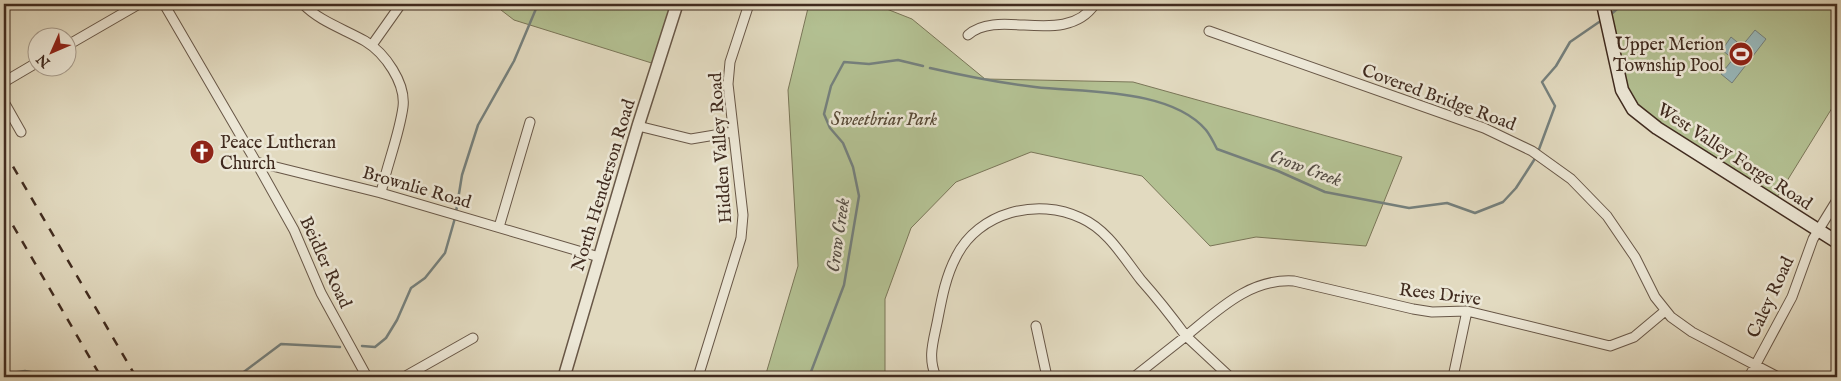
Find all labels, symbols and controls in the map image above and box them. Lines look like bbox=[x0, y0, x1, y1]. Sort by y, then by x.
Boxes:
north arrow bbox=[28, 28, 78, 78]
place label: Upper Merion Township Pool bbox=[1613, 34, 1724, 78]
sports icon: Upper Merion Township Pool bbox=[1728, 41, 1754, 67]
text: N bbox=[33, 50, 55, 72]
street label: Covered Bridge Road bbox=[1358, 60, 1519, 137]
street label: Hidden Valley Road bbox=[705, 71, 738, 224]
street label: North Henderson Road bbox=[567, 96, 642, 274]
street label: West Valley Forge Road bbox=[1652, 98, 1816, 216]
park label: Sweetbriar Park bbox=[831, 109, 937, 132]
place label: Peace Lutheran Church bbox=[220, 132, 337, 176]
church icon: Peace Lutheran Church bbox=[189, 139, 215, 165]
water label: Crow Creek bbox=[1266, 145, 1345, 193]
street label: Brownlie Road bbox=[360, 162, 474, 215]
water label: Crow Creek bbox=[822, 196, 856, 274]
street label: Beidler Road bbox=[293, 213, 356, 313]
street label: Caley Road bbox=[1743, 253, 1800, 342]
street label: Rees Drive bbox=[1398, 279, 1482, 312]

